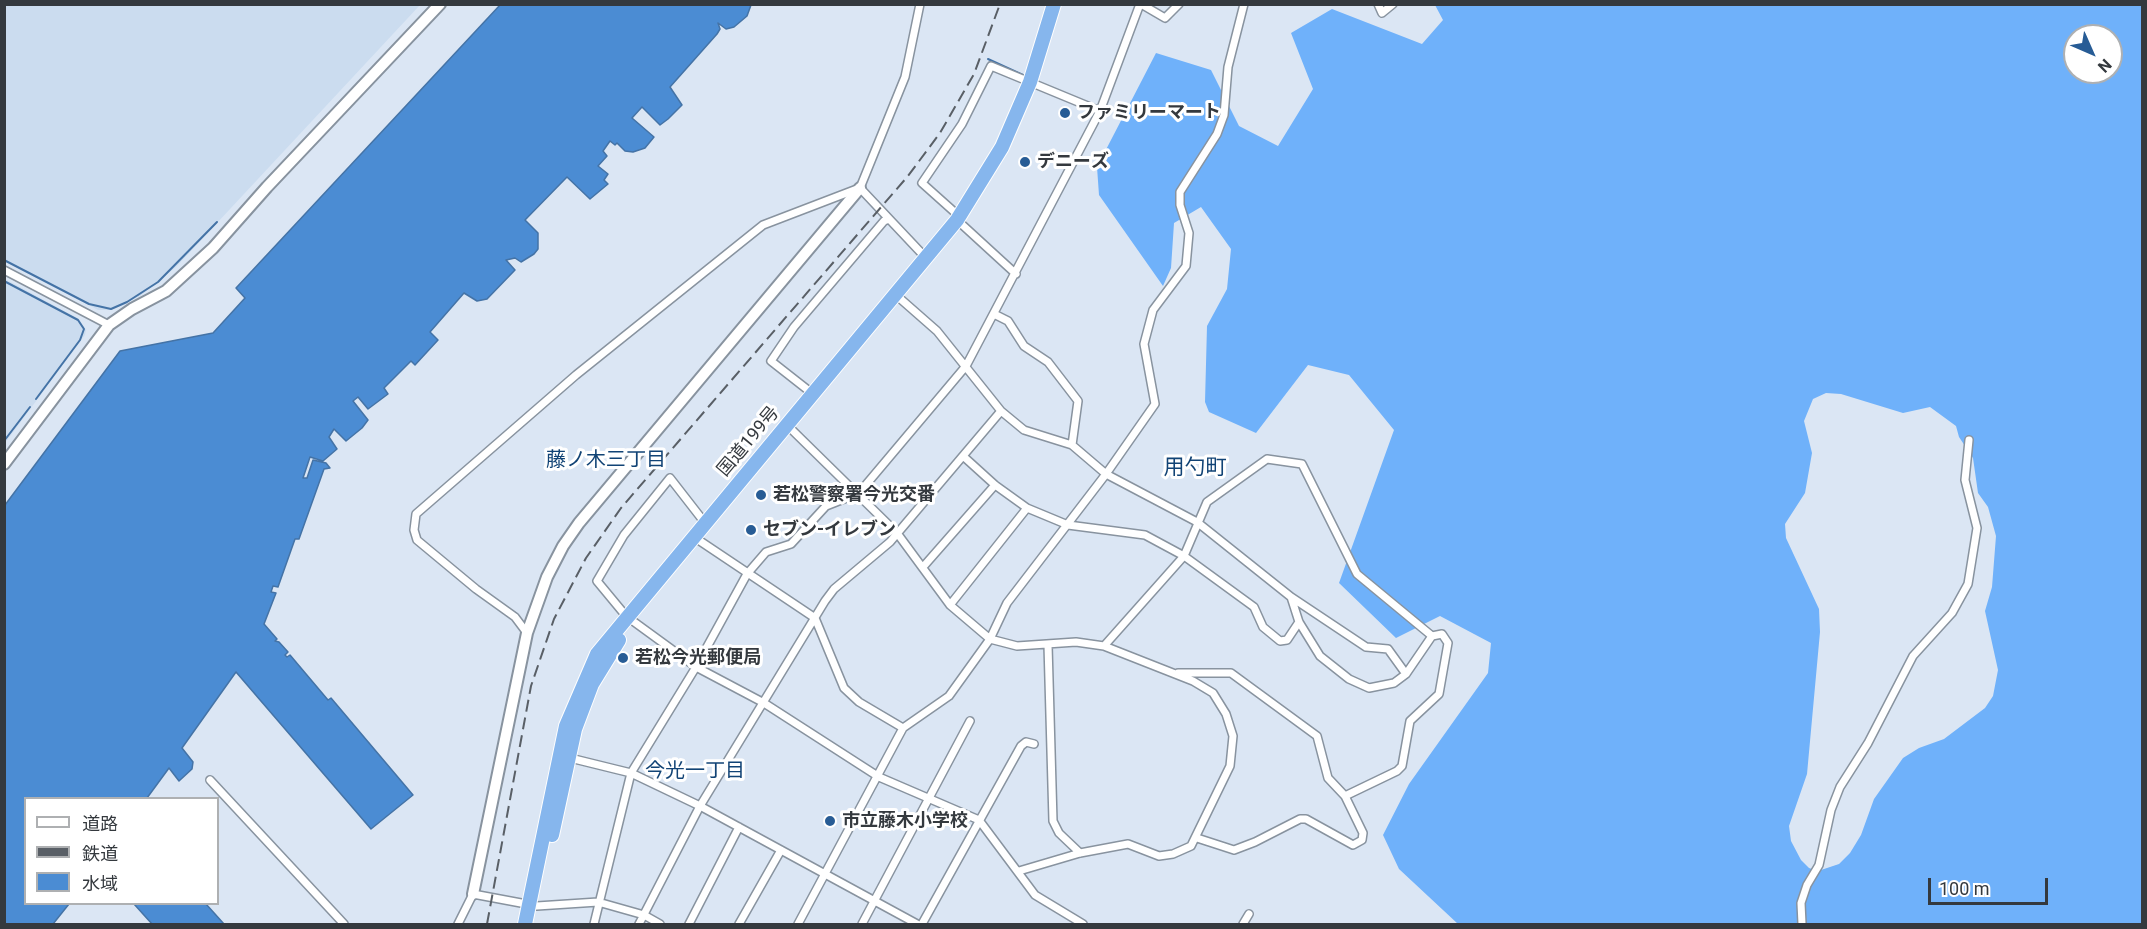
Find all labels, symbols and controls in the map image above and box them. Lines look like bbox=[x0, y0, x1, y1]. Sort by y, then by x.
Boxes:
north arrow bbox=[2063, 24, 2123, 84]
text: N bbox=[2094, 55, 2115, 76]
place label: ファミリーマート bbox=[1077, 102, 1221, 124]
marker: ファミリーマート bbox=[1058, 106, 1072, 120]
place label: デニーズ bbox=[1037, 151, 1109, 173]
marker: デニーズ bbox=[1018, 155, 1032, 169]
street label: 国道199号 bbox=[714, 403, 784, 481]
district label: 藤ノ木三丁目 bbox=[546, 449, 666, 473]
district label: 用勺町 bbox=[1164, 456, 1226, 482]
place label: 若松警察署今光交番 bbox=[773, 484, 935, 506]
marker: 若松警察署今光交番 bbox=[754, 488, 768, 502]
place label: セブン-イレブン bbox=[763, 519, 896, 541]
marker: セブン-イレブン bbox=[744, 523, 758, 537]
place label: 若松今光郵便局 bbox=[635, 647, 761, 669]
marker: 若松今光郵便局 bbox=[616, 651, 630, 665]
district label: 今光一丁目 bbox=[645, 760, 745, 784]
legend bbox=[24, 797, 219, 905]
place label: 市立藤木小学校 bbox=[842, 810, 968, 832]
text: 道路 bbox=[82, 813, 118, 834]
marker: 市立藤木小学校 bbox=[823, 814, 837, 828]
text: 鉄道 bbox=[82, 843, 118, 864]
scale bar bbox=[1931, 866, 2051, 904]
text: 水域 bbox=[82, 873, 118, 894]
text: 100 m bbox=[1939, 878, 1990, 899]

